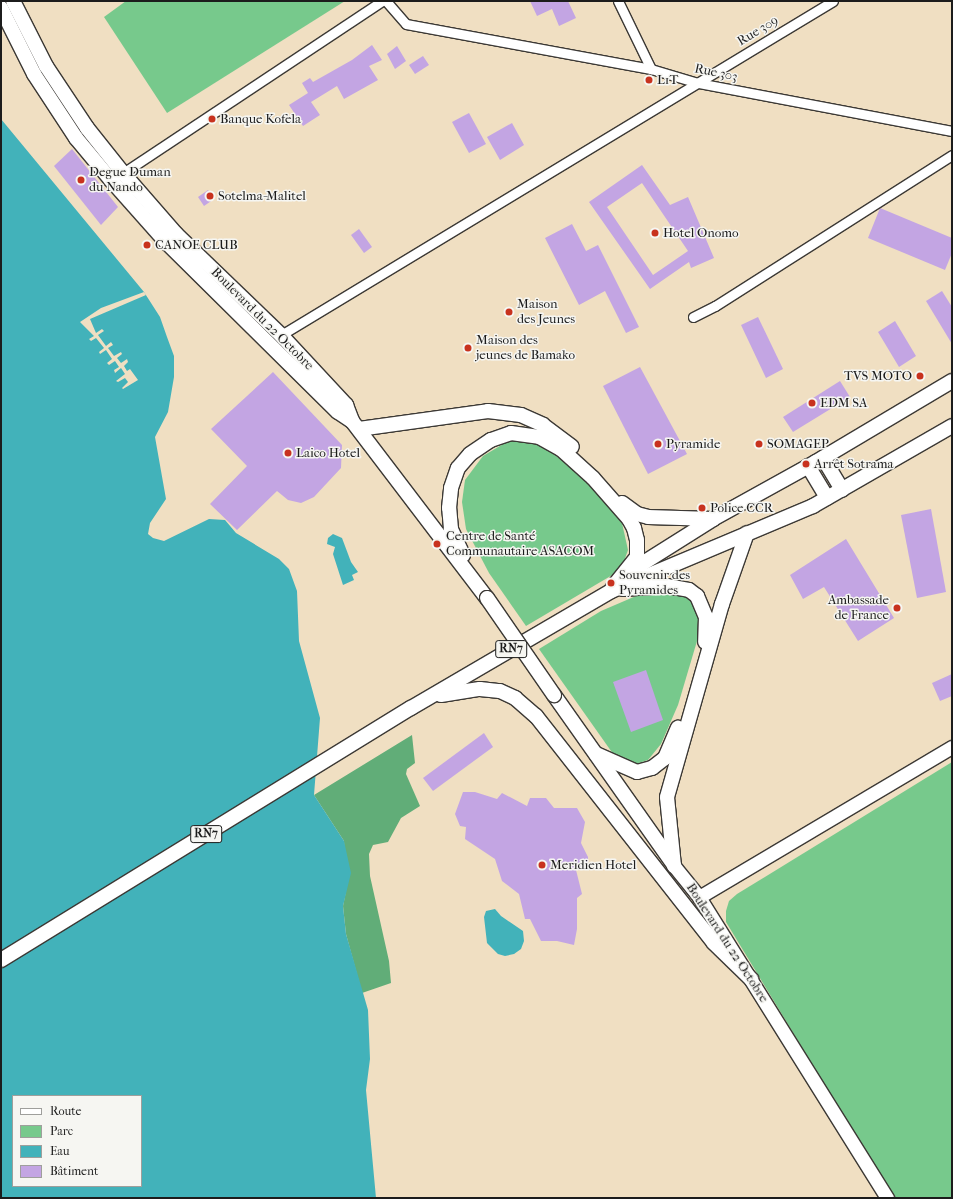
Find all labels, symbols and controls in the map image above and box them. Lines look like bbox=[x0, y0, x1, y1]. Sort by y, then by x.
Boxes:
street label: Rue 309 bbox=[735, 13, 781, 49]
street label: Rue 303 bbox=[693, 61, 739, 85]
place label: L1T bbox=[657, 72, 678, 88]
marker: L1T bbox=[644, 75, 654, 85]
place label: Banque Kofela bbox=[220, 111, 301, 127]
marker: Banque Kofela bbox=[207, 114, 217, 124]
place label: Degue Duman du Nando bbox=[89, 165, 171, 196]
marker: Degue Duman du Nando bbox=[76, 175, 86, 185]
place label: Sotelma-Malitel bbox=[218, 188, 306, 204]
marker: Sotelma-Malitel bbox=[205, 191, 215, 201]
place label: Hotel Onomo bbox=[663, 225, 739, 241]
marker: Hotel Onomo bbox=[650, 228, 660, 238]
place label: CANOE CLUB bbox=[155, 237, 238, 253]
marker: CANOE CLUB bbox=[142, 240, 152, 250]
street label: Boulevard du 22 Octobre bbox=[207, 264, 317, 374]
place label: Maison des Jeunes bbox=[517, 297, 575, 328]
marker: Maison des Jeunes bbox=[504, 307, 514, 317]
place label: Maison des jeunes de Bamako bbox=[476, 333, 575, 364]
marker: Maison des jeunes de Bamako bbox=[463, 343, 473, 353]
place label: TVS MOTO bbox=[844, 368, 912, 384]
marker: TVS MOTO bbox=[915, 371, 925, 381]
place label: EDM SA bbox=[820, 395, 867, 411]
marker: EDM SA bbox=[807, 398, 817, 408]
place label: Pyramide bbox=[666, 436, 720, 452]
place label: SOMAGEP bbox=[767, 436, 829, 452]
marker: Pyramide bbox=[653, 439, 663, 449]
marker: SOMAGEP bbox=[754, 439, 764, 449]
place label: Laico Hotel bbox=[296, 445, 360, 461]
marker: Laico Hotel bbox=[283, 448, 293, 458]
place label: Arrêt Sotrama bbox=[814, 456, 894, 472]
marker: Arrêt Sotrama bbox=[801, 459, 811, 469]
place label: Police CCR bbox=[710, 500, 773, 516]
marker: Police CCR bbox=[697, 503, 707, 513]
place label: Centre de Santé Communautaire ASACOM bbox=[446, 529, 594, 560]
marker: Centre de Santé Communautaire ASACOM bbox=[431, 538, 443, 550]
place label: Souvenir des Pyramides bbox=[619, 568, 690, 599]
marker: Souvenir des Pyramides bbox=[606, 578, 616, 588]
place label: Ambassade de France bbox=[828, 593, 889, 624]
marker: Ambassade de France bbox=[892, 603, 902, 613]
road number: RN7 bbox=[495, 639, 527, 659]
road number: RN7 bbox=[190, 824, 222, 844]
place label: Meridien Hotel bbox=[550, 857, 636, 873]
marker: Meridien Hotel bbox=[537, 860, 547, 870]
street label: Boulevard du 22 Octobre bbox=[683, 881, 771, 1005]
legend bbox=[12, 1095, 142, 1187]
text: Route bbox=[50, 1104, 82, 1118]
text: Parc bbox=[50, 1124, 73, 1138]
text: Eau bbox=[50, 1144, 70, 1158]
text: Bâtiment bbox=[50, 1164, 98, 1178]

